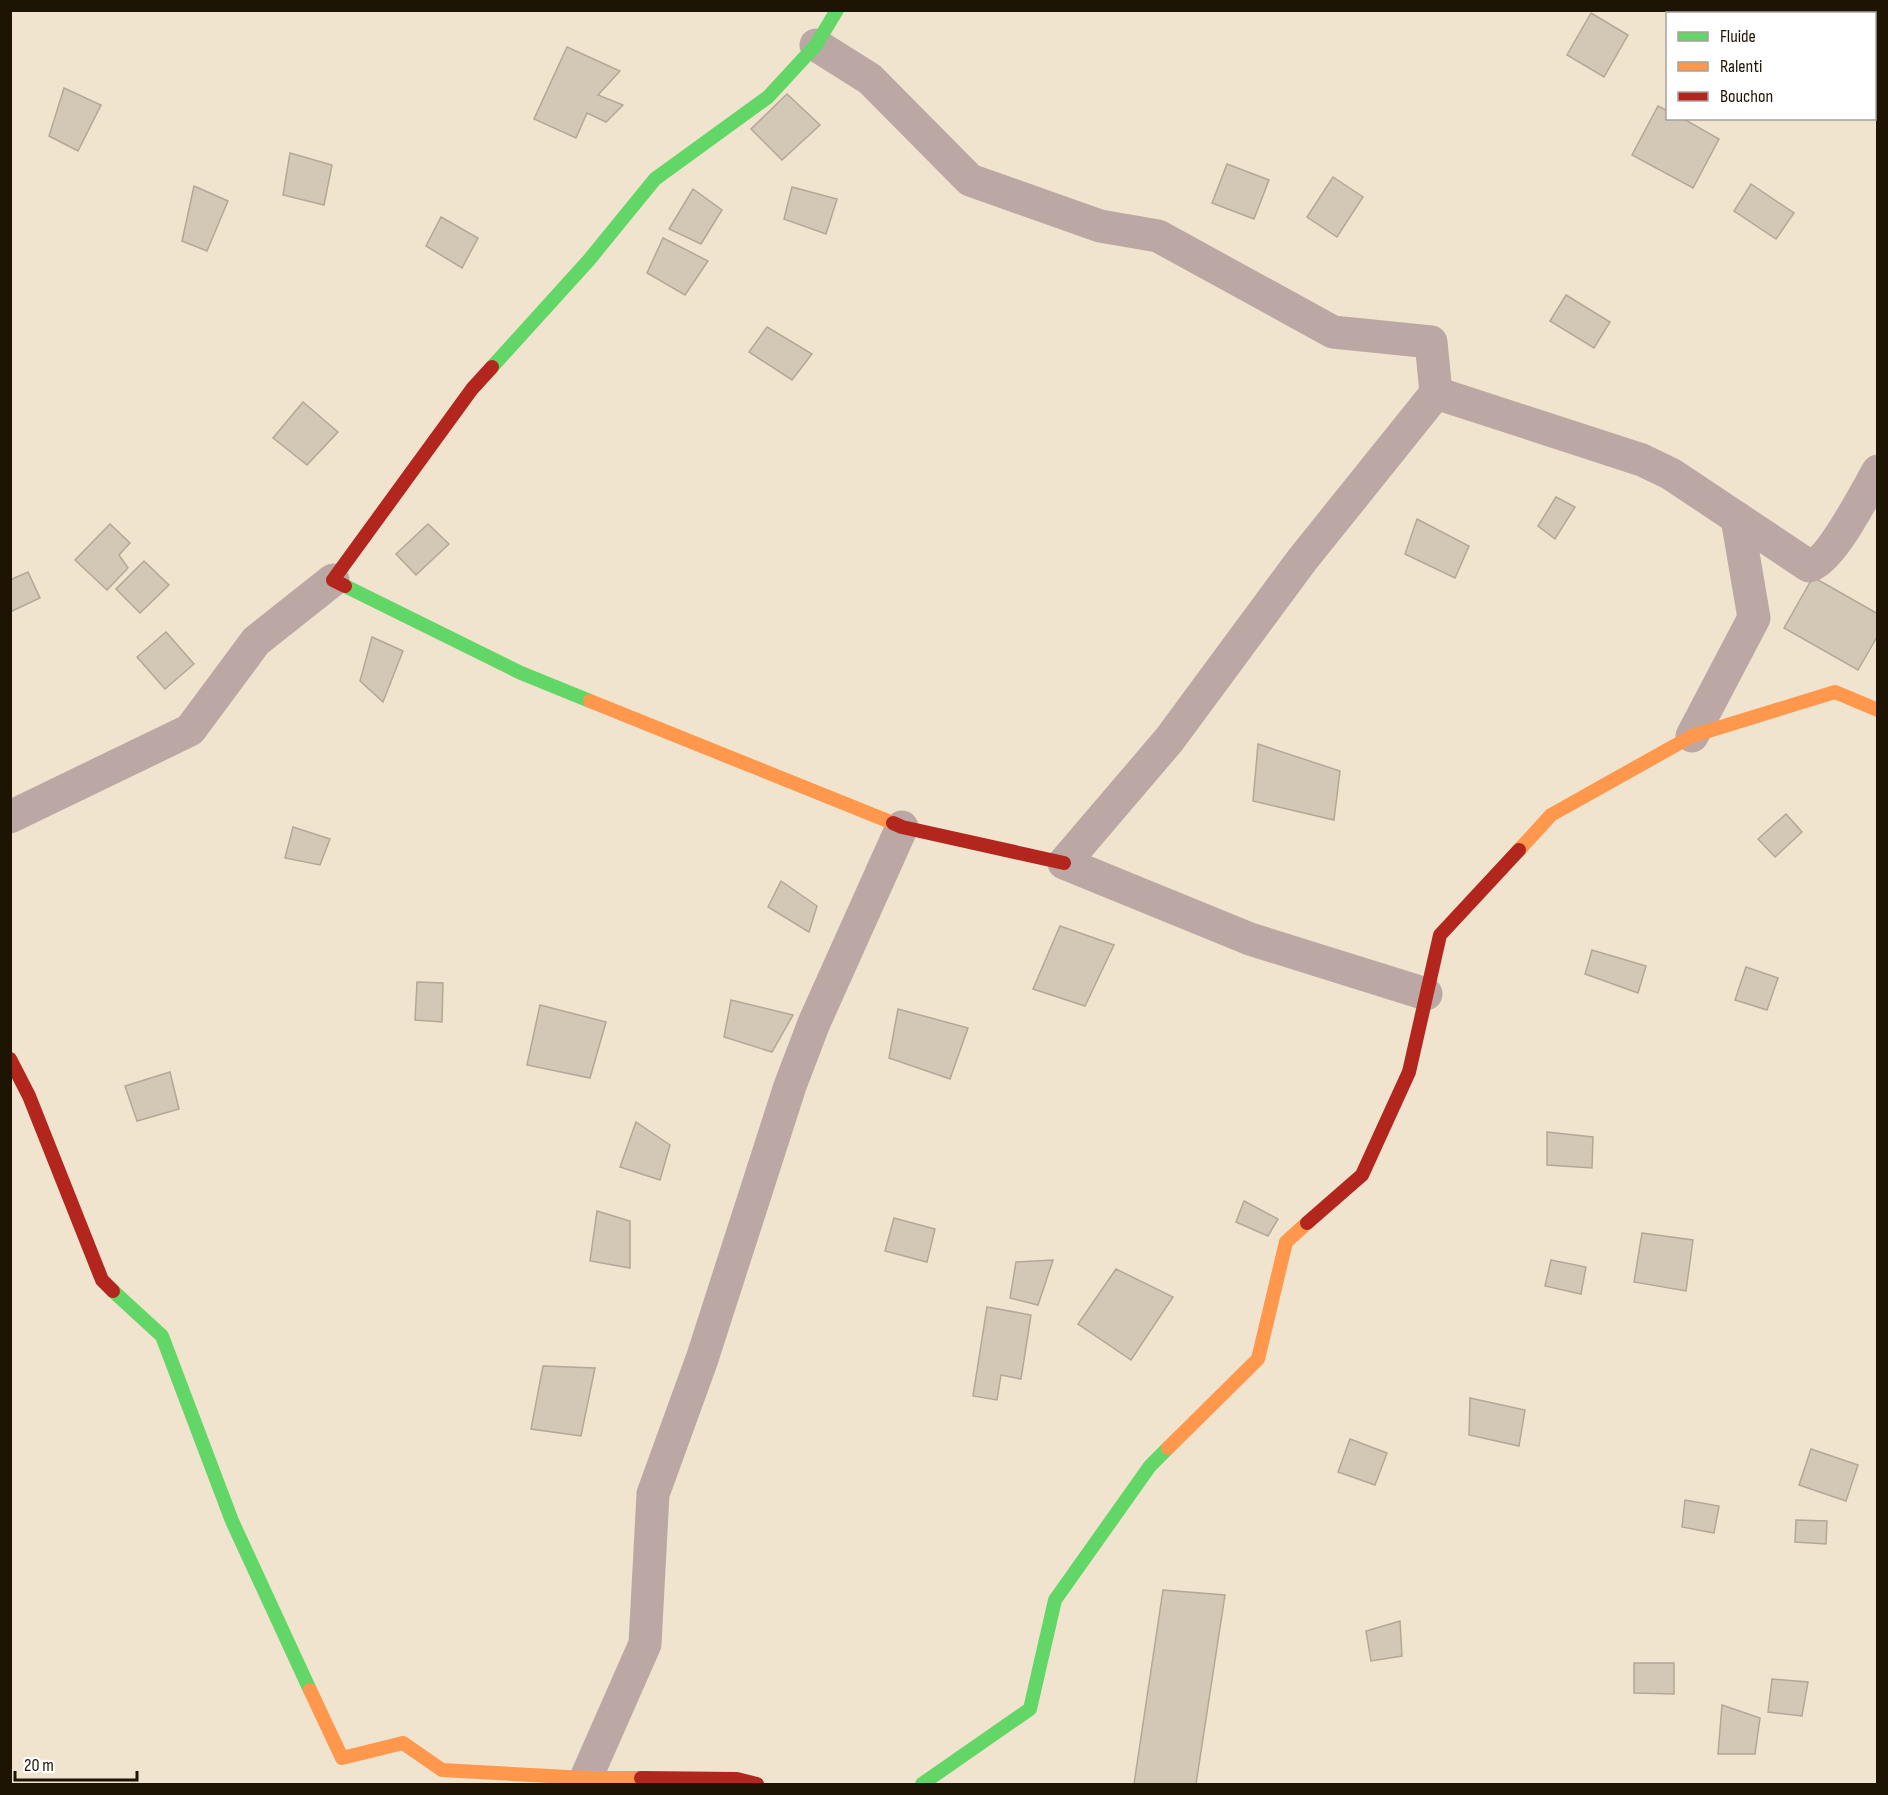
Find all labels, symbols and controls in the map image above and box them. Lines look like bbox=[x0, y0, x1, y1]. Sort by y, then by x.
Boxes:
legend bbox=[1666, 12, 1876, 120]
text: Fluide bbox=[1720, 26, 1756, 47]
text: Ralenti bbox=[1720, 56, 1762, 77]
text: Bouchon bbox=[1720, 86, 1773, 107]
scale bar bbox=[15, 1744, 136, 1782]
text: 20 m bbox=[24, 1755, 54, 1776]

